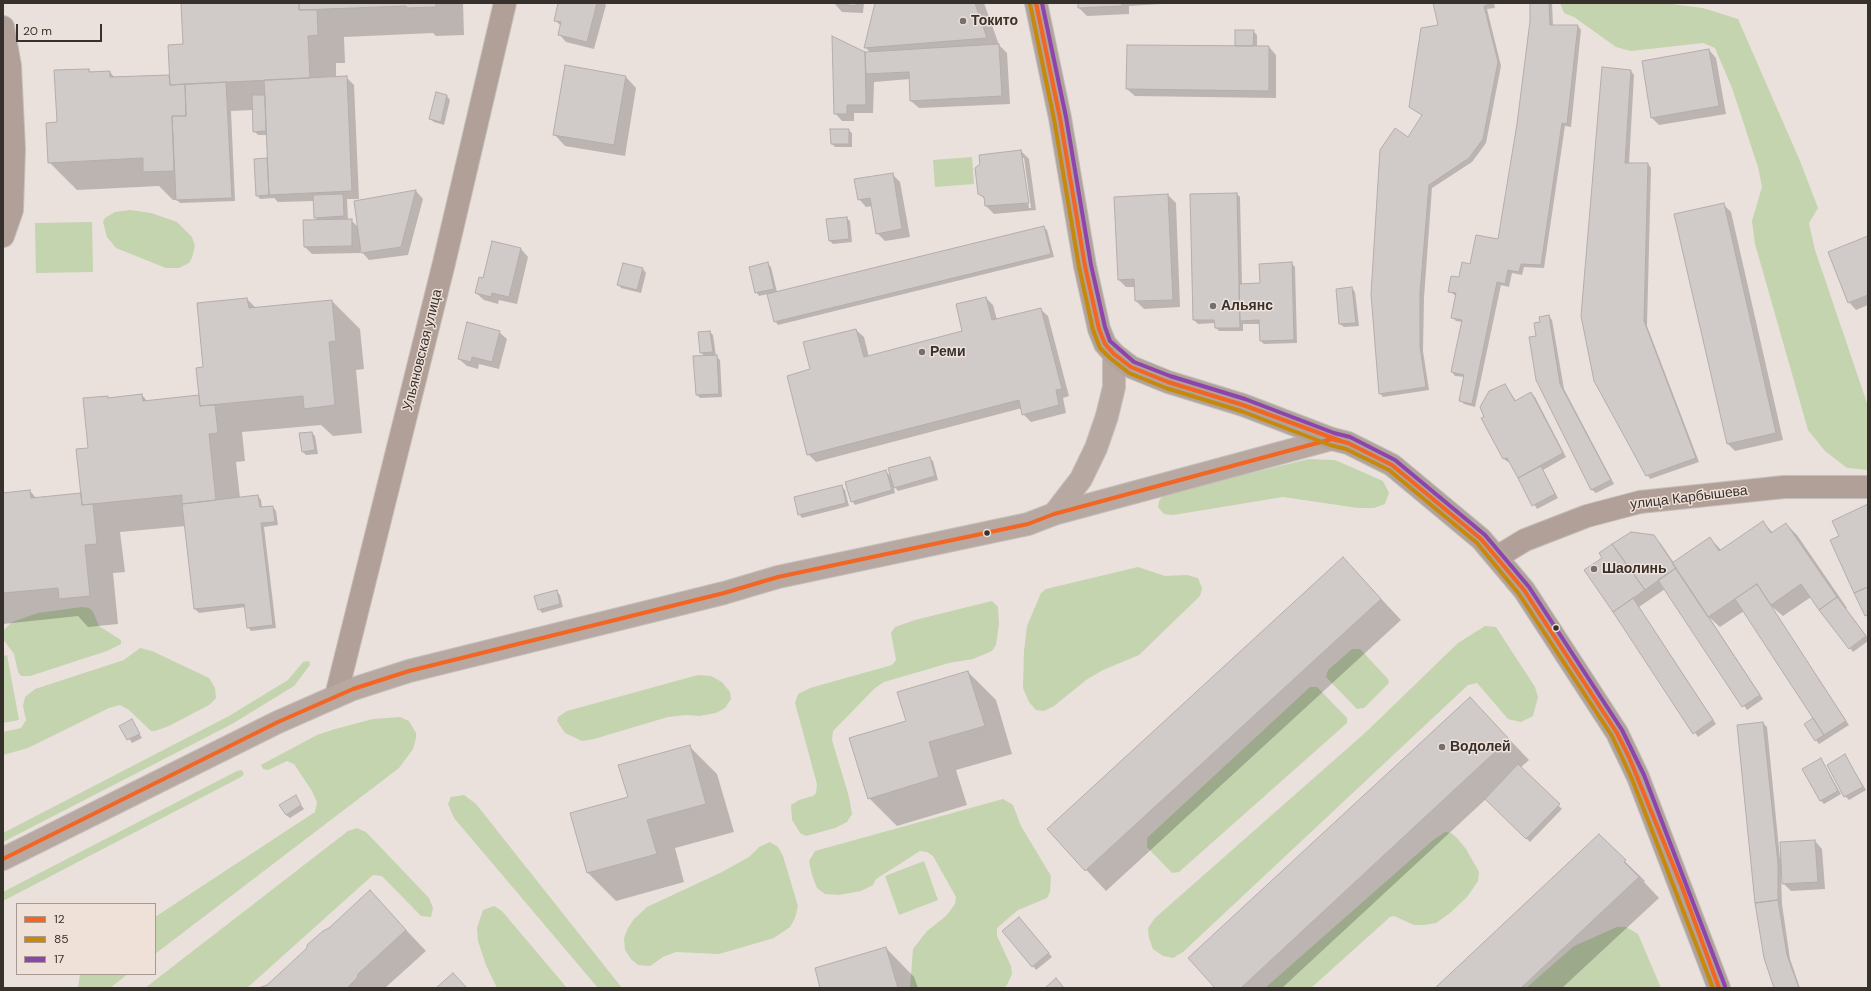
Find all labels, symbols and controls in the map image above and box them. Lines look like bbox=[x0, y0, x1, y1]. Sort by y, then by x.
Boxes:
place label: Токито bbox=[971, 13, 1018, 29]
scale bar bbox=[18, 16, 104, 42]
marker: Токито bbox=[958, 16, 968, 26]
text: 20 m bbox=[23, 23, 52, 39]
street label: Ульяновская улица bbox=[400, 287, 446, 413]
place label: Альянс bbox=[1221, 298, 1273, 314]
marker: Альянс bbox=[1208, 301, 1218, 311]
place label: Реми bbox=[930, 344, 966, 360]
marker: Реми bbox=[917, 347, 927, 357]
street label: улица Карбышева bbox=[1629, 482, 1749, 514]
unlabelled marker bbox=[982, 528, 992, 538]
place label: Шаолинь bbox=[1602, 561, 1667, 577]
marker: Шаолинь bbox=[1589, 564, 1599, 574]
unlabelled marker bbox=[1551, 623, 1561, 633]
place label: Водолей bbox=[1450, 739, 1511, 755]
marker: Водолей bbox=[1437, 742, 1447, 752]
legend bbox=[16, 903, 156, 975]
text: 12 bbox=[54, 911, 65, 927]
text: 85 bbox=[54, 931, 69, 947]
text: 17 bbox=[54, 951, 64, 967]

